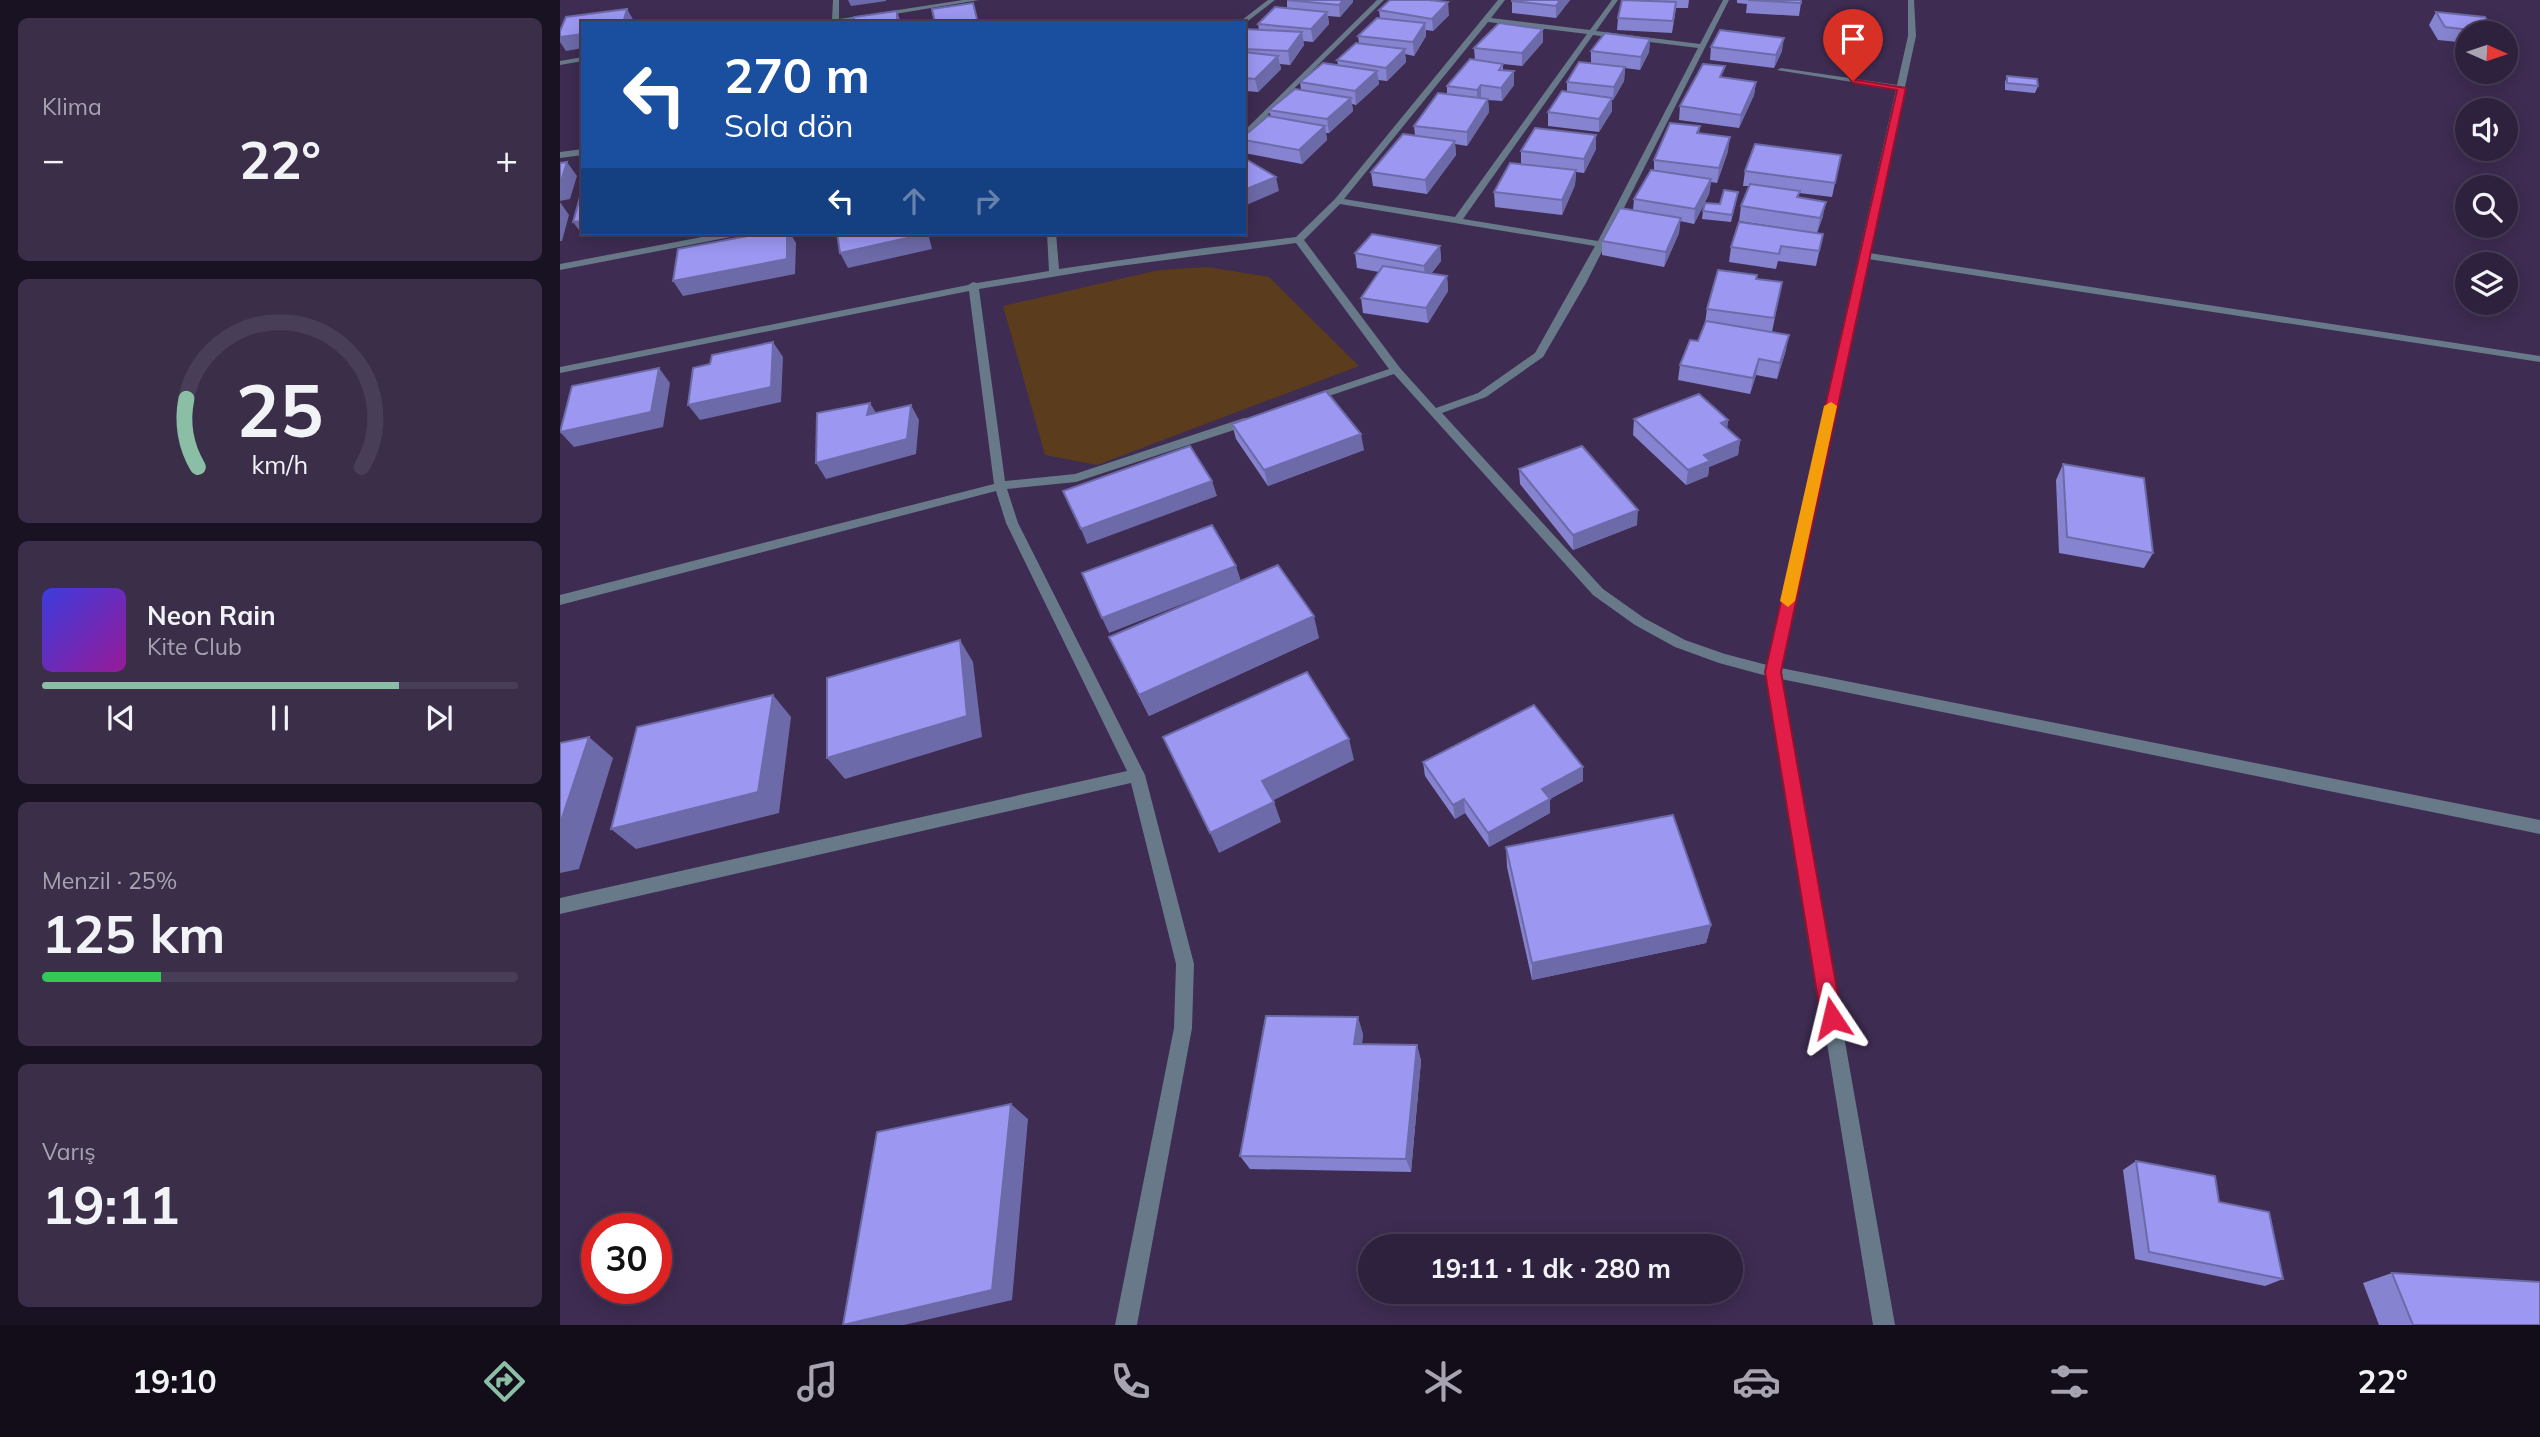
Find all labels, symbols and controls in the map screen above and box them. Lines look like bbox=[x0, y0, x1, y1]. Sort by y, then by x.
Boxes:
pin bbox=[1823, 9, 1883, 81]
icon: arrive bbox=[1834, 20, 1872, 58]
north arrow bbox=[2455, 21, 2518, 84]
map controls bbox=[2455, 21, 2518, 315]
text: 270 m bbox=[724, 44, 870, 105]
icon: left bbox=[609, 49, 700, 140]
text: Klima bbox=[42, 92, 102, 121]
button: sound bbox=[2455, 98, 2518, 161]
text: Sola dön bbox=[724, 105, 854, 145]
text: 22° bbox=[239, 127, 321, 192]
text: − bbox=[42, 135, 65, 183]
text: + bbox=[495, 135, 518, 183]
button: search bbox=[2455, 175, 2518, 238]
icon: left bbox=[822, 182, 860, 220]
icon: ahead bbox=[895, 182, 933, 220]
icon: right bbox=[968, 182, 1006, 220]
button: layers bbox=[2455, 252, 2518, 315]
text: 25 bbox=[236, 365, 324, 456]
text: km/h bbox=[252, 449, 308, 480]
text: Neon Rain bbox=[147, 599, 276, 632]
text: Kite Club bbox=[147, 632, 242, 661]
icon: previous bbox=[102, 699, 140, 737]
icon: pause bbox=[261, 699, 299, 737]
icon: next bbox=[420, 699, 458, 737]
text: Menzil · 25% bbox=[42, 866, 177, 895]
text: 125 km bbox=[42, 901, 225, 966]
position arrow bbox=[1795, 981, 1869, 1055]
text: Varış bbox=[42, 1137, 96, 1166]
text: 19:11 bbox=[42, 1172, 180, 1237]
speed limit sign: 30 bbox=[581, 1213, 672, 1304]
text: 19:11 · 1 dk · 280 m bbox=[1430, 1252, 1671, 1285]
icon: directions bbox=[480, 1357, 529, 1406]
icon: music bbox=[793, 1357, 842, 1406]
icon: phone bbox=[1106, 1357, 1155, 1406]
icon: climate bbox=[1419, 1357, 1468, 1406]
icon: car bbox=[1732, 1357, 1781, 1406]
icon: filters bbox=[2045, 1357, 2094, 1406]
text: 19:10 bbox=[132, 1361, 217, 1401]
text: 22° bbox=[2357, 1361, 2408, 1401]

